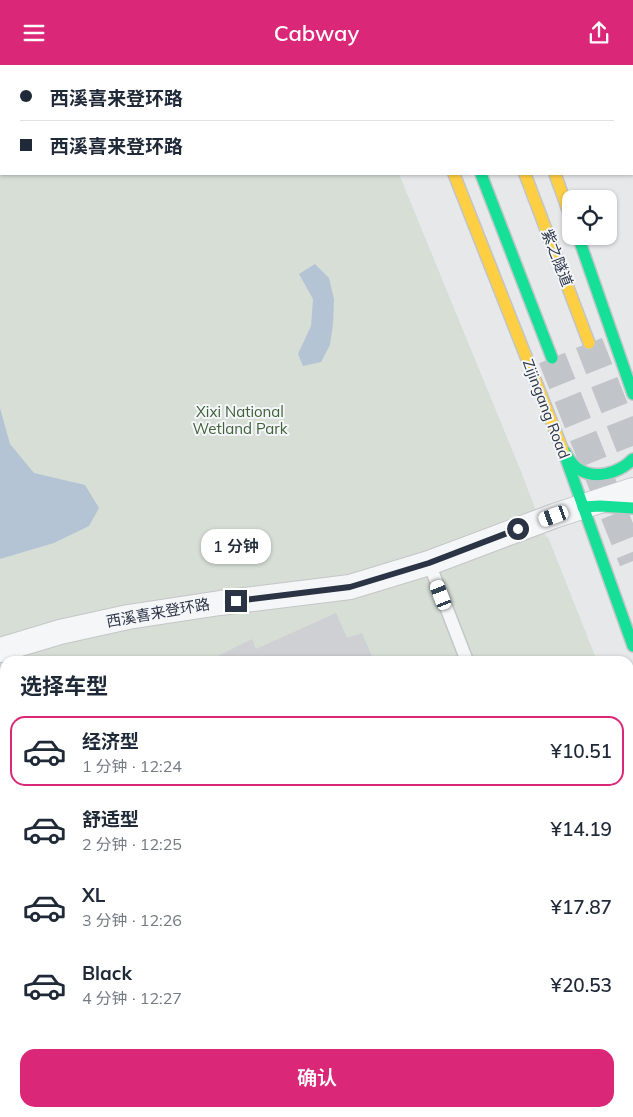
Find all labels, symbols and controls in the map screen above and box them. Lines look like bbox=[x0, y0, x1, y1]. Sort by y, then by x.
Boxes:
icon: menu bbox=[20, 19, 48, 47]
text: Cabway bbox=[274, 19, 359, 47]
icon: share bbox=[585, 19, 613, 47]
text: 西溪喜来登环路 bbox=[50, 86, 183, 110]
text: 西溪喜来登环路 bbox=[50, 134, 183, 158]
map controls bbox=[562, 190, 617, 245]
button: locate bbox=[562, 190, 617, 245]
street label: 紫之隧道 bbox=[538, 226, 577, 289]
street label: Zijingang Road bbox=[519, 356, 574, 461]
park label: Xixi National Wetland Park bbox=[192, 402, 288, 438]
car bbox=[537, 504, 570, 528]
route start bbox=[507, 518, 529, 540]
callout: 1 分钟 bbox=[201, 529, 271, 563]
text: 1 分钟 bbox=[213, 536, 259, 556]
car bbox=[428, 578, 453, 612]
route end bbox=[225, 590, 247, 612]
street label: 西溪喜来登环路 bbox=[105, 594, 211, 631]
text: 选择车型 bbox=[20, 672, 108, 700]
icon: car bbox=[22, 729, 67, 774]
text: 经济型 bbox=[82, 729, 139, 753]
text: ¥10.51 bbox=[550, 739, 612, 763]
text: 1 分钟 · 12:24 bbox=[82, 756, 182, 776]
icon: car bbox=[22, 807, 67, 852]
text: 舒适型 bbox=[82, 807, 139, 831]
text: ¥14.19 bbox=[550, 817, 612, 841]
text: 2 分钟 · 12:25 bbox=[82, 834, 182, 854]
text: XL bbox=[82, 883, 105, 907]
icon: car bbox=[22, 885, 67, 930]
text: ¥17.87 bbox=[550, 895, 612, 919]
text: 3 分钟 · 12:26 bbox=[82, 910, 182, 930]
text: Black bbox=[82, 961, 132, 985]
icon: car bbox=[22, 963, 67, 1008]
text: ¥20.53 bbox=[550, 973, 612, 997]
text: 4 分钟 · 12:27 bbox=[82, 988, 182, 1008]
button: 确认 bbox=[20, 1049, 614, 1107]

